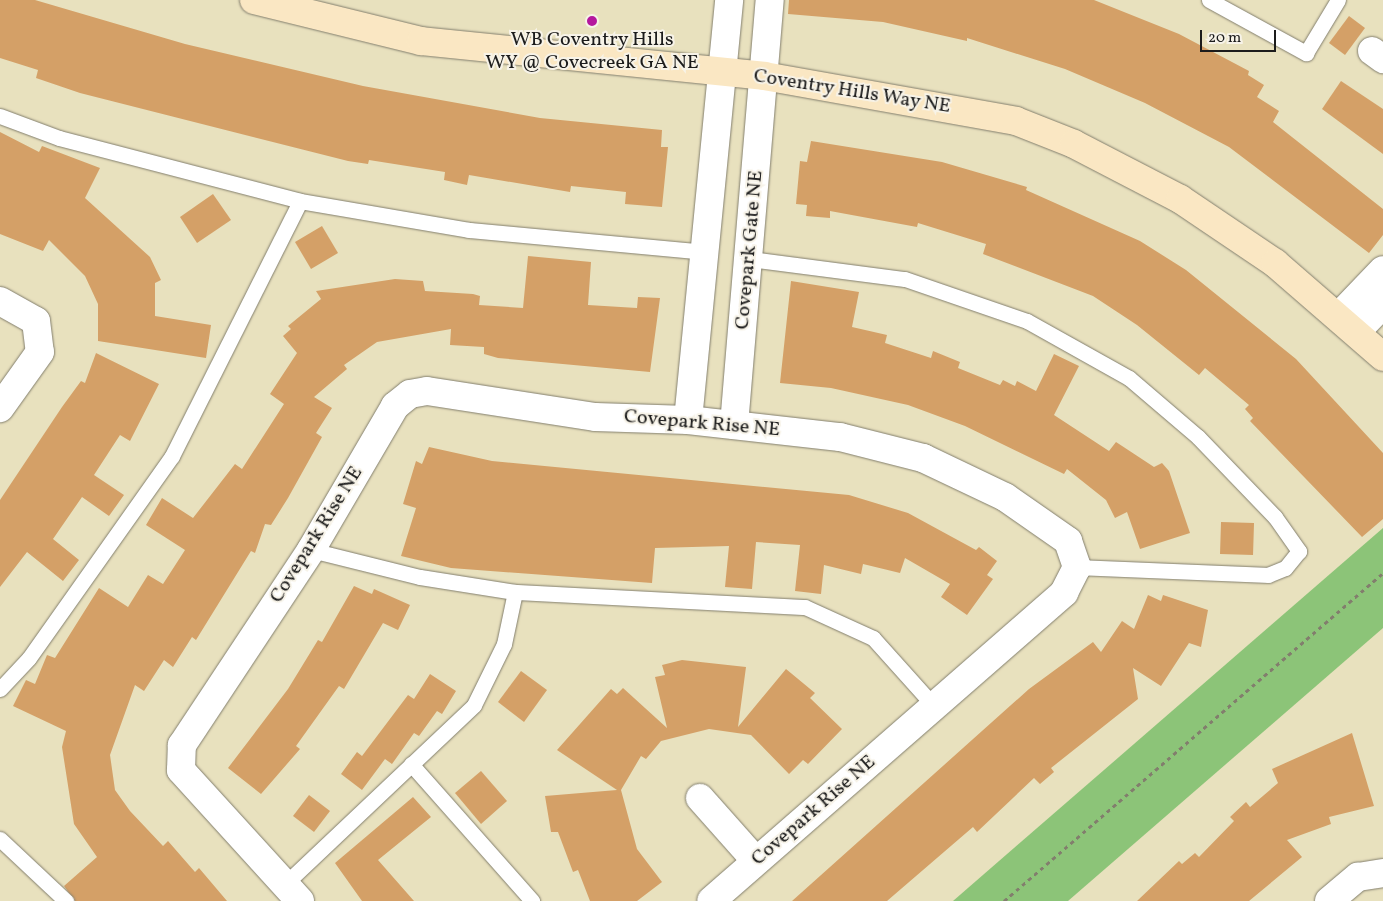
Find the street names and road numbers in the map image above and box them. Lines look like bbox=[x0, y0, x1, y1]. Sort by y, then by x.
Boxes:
street label: Coventry Hills Way NE bbox=[751, 64, 953, 120]
street label: Covepark Gate NE bbox=[731, 170, 769, 330]
street label: Covepark Rise NE bbox=[623, 405, 781, 443]
street label: Covepark Rise NE bbox=[265, 462, 369, 608]
street label: Covepark Rise NE bbox=[747, 751, 881, 871]

